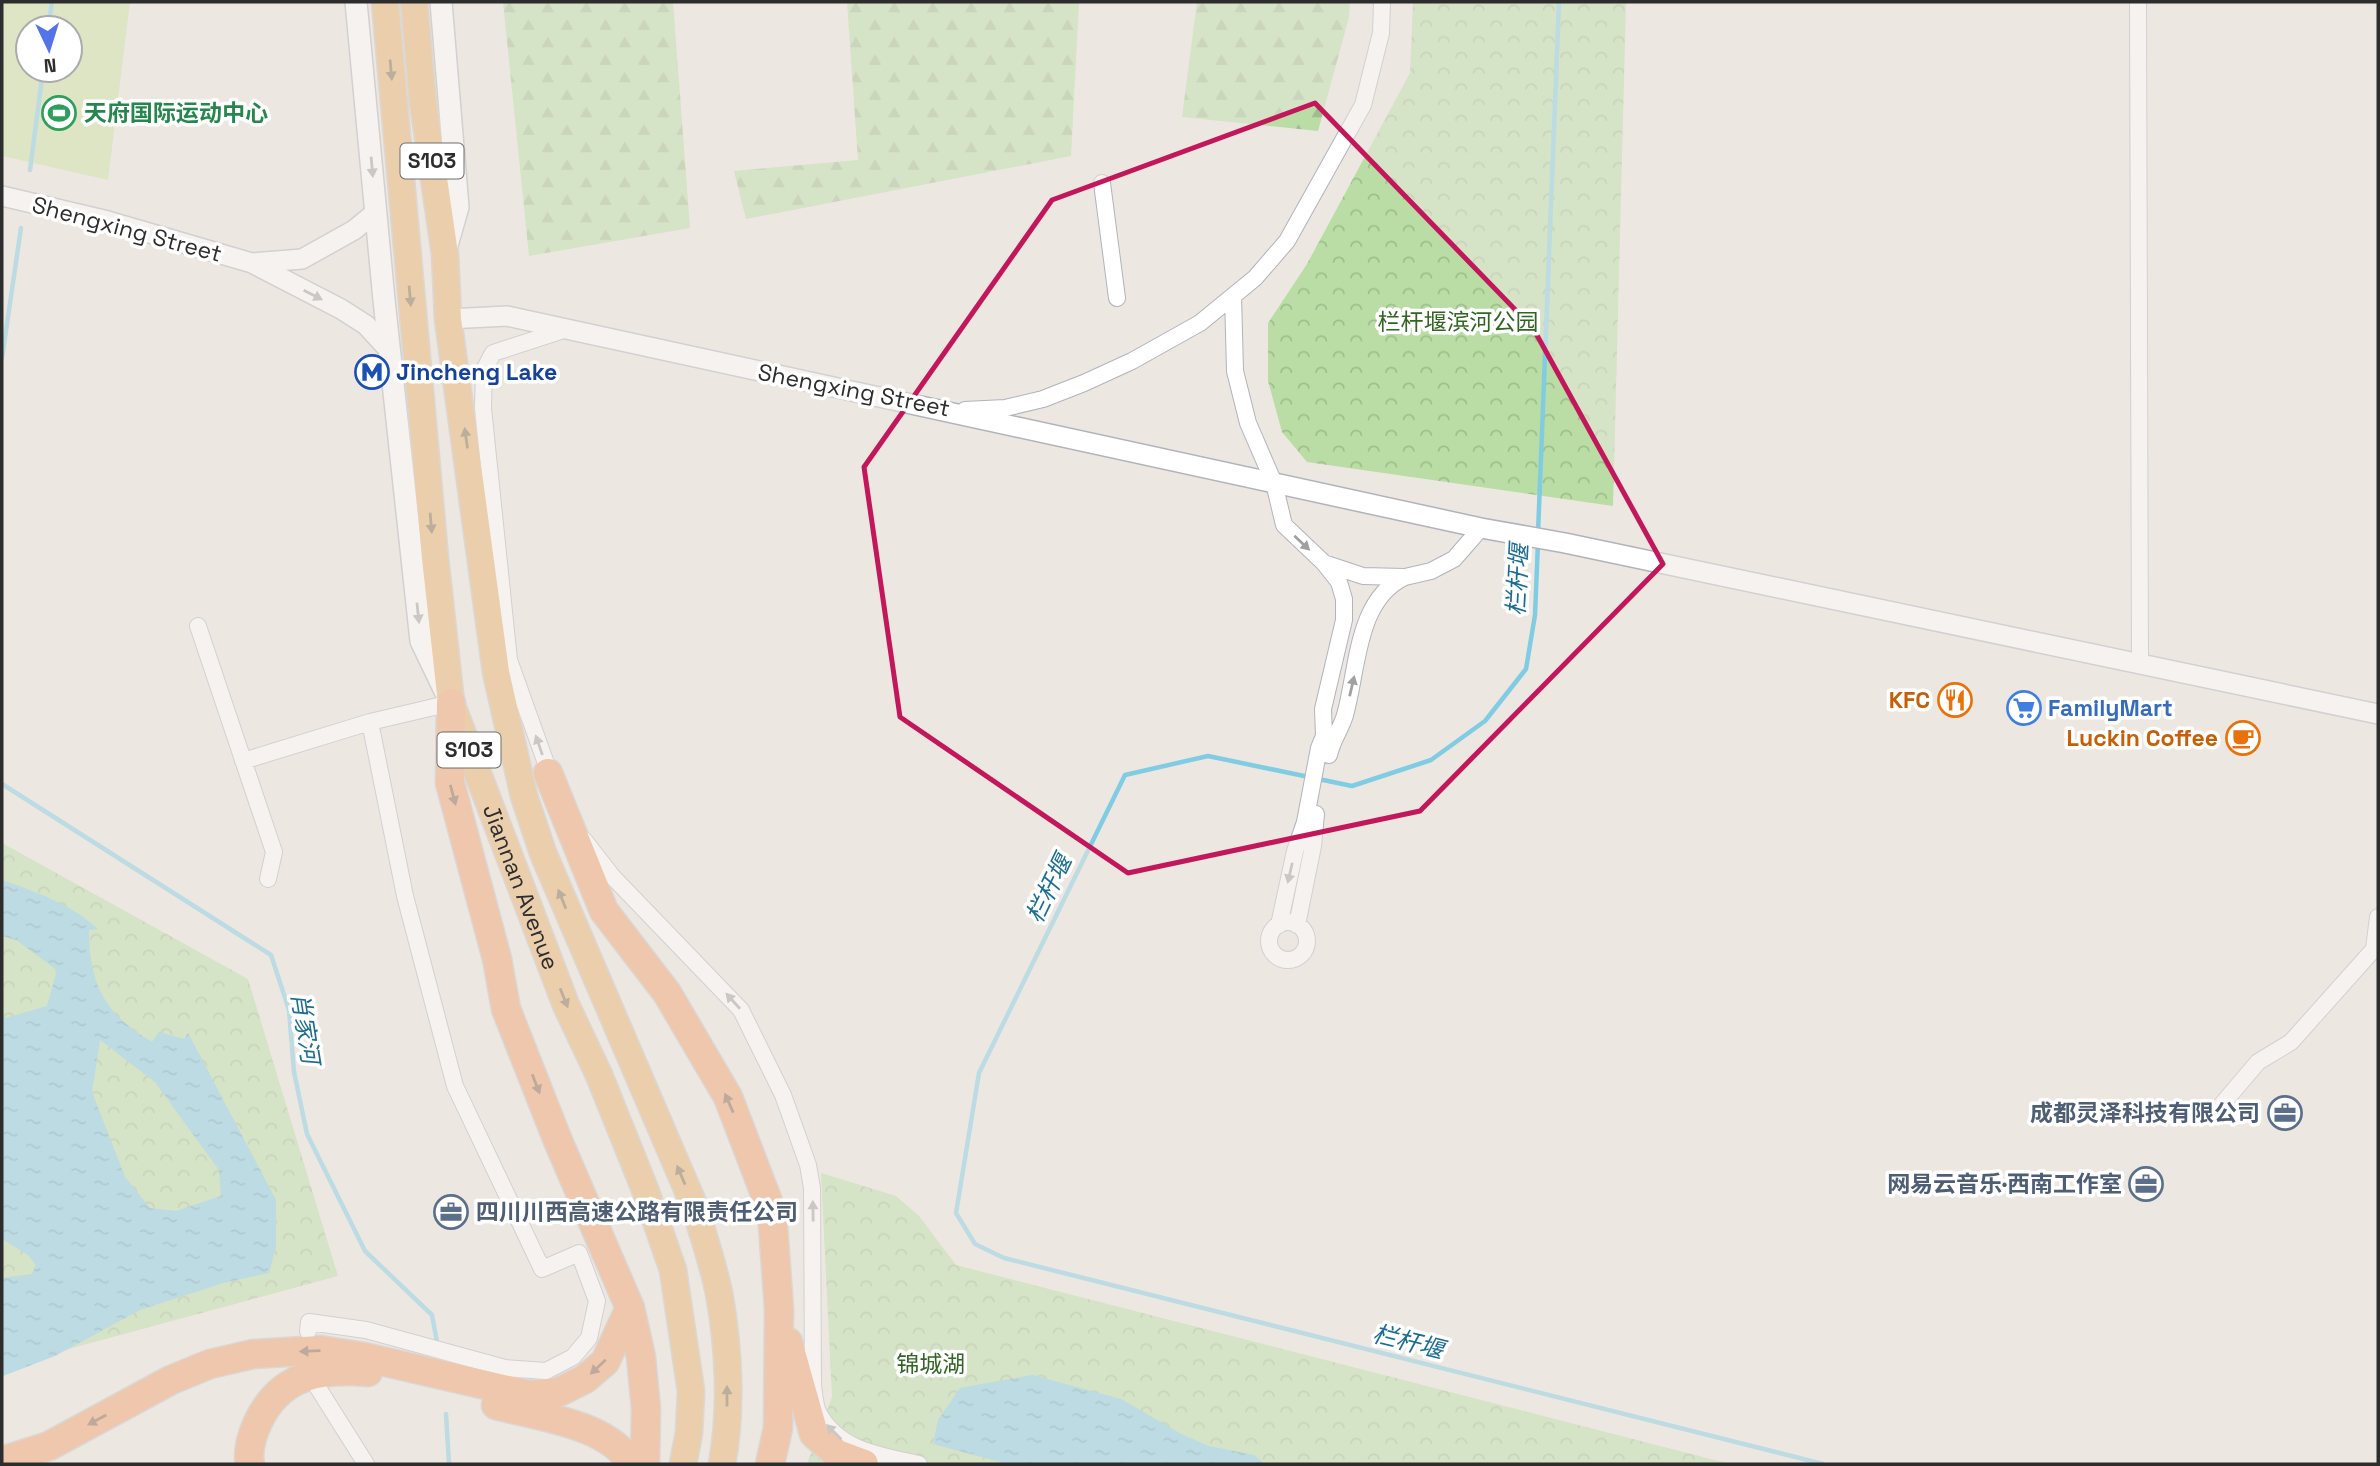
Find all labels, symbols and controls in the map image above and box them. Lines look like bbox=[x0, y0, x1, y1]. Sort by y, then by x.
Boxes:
north arrow bbox=[14, 14, 84, 84]
text: N bbox=[43, 53, 57, 78]
one-way arrow bbox=[386, 59, 397, 81]
sports icon: 天府国际运动中心 bbox=[40, 94, 78, 132]
place label: 天府国际运动中心 bbox=[84, 98, 268, 128]
road number: S103 bbox=[400, 144, 464, 178]
one-way arrow bbox=[366, 157, 377, 179]
street label: Shengxing Street bbox=[29, 189, 225, 269]
one-way arrow bbox=[405, 286, 416, 308]
one-way arrow bbox=[303, 289, 323, 300]
park label: 栏杆堰滨河公园 bbox=[1378, 307, 1539, 337]
metro station icon: Jincheng Lake bbox=[353, 353, 391, 391]
place label: Jincheng Lake bbox=[396, 357, 557, 387]
street label: Shengxing Street bbox=[755, 357, 953, 423]
one-way arrow bbox=[460, 427, 471, 449]
one-way arrow bbox=[426, 512, 437, 534]
one-way arrow bbox=[1293, 534, 1310, 550]
water label: 栏杆堰 bbox=[1500, 539, 1535, 617]
one-way arrow bbox=[413, 602, 424, 624]
one-way arrow bbox=[1347, 675, 1358, 697]
restaurant icon: KFC bbox=[1936, 681, 1974, 719]
place label: KFC bbox=[1889, 685, 1930, 715]
supermarket icon: FamilyMart bbox=[2005, 689, 2043, 727]
place label: FamilyMart bbox=[2048, 693, 2173, 723]
cafe icon: Luckin Coffee bbox=[2224, 719, 2262, 757]
place label: Luckin Coffee bbox=[2067, 723, 2218, 753]
road number: S103 bbox=[438, 732, 500, 768]
one-way arrow bbox=[533, 734, 544, 755]
one-way arrow bbox=[448, 784, 459, 806]
street label: Jiannan Avenue bbox=[476, 800, 566, 974]
water label: 栏杆堰 bbox=[1019, 846, 1080, 928]
one-way arrow bbox=[1284, 862, 1295, 884]
one-way arrow bbox=[556, 888, 567, 909]
one-way arrow bbox=[558, 988, 569, 1009]
water label: 肖家河 bbox=[285, 990, 327, 1070]
one-way arrow bbox=[725, 992, 741, 1010]
one-way arrow bbox=[530, 1074, 541, 1095]
one-way arrow bbox=[723, 1092, 734, 1113]
office icon: 成都灵泽科技有限公司 bbox=[2266, 1094, 2304, 1132]
place label: 成都灵泽科技有限公司 bbox=[2030, 1098, 2260, 1128]
one-way arrow bbox=[676, 1164, 687, 1185]
office icon: 网易云音乐·西南工作室 bbox=[2127, 1165, 2165, 1203]
place label: 网易云音乐·西南工作室 bbox=[1887, 1169, 2122, 1199]
office icon: 四川川西高速公路有限责任公司 bbox=[432, 1193, 470, 1231]
place label: 四川川西高速公路有限责任公司 bbox=[476, 1197, 798, 1227]
one-way arrow bbox=[807, 1200, 818, 1222]
water label: 栏杆堰 bbox=[1369, 1318, 1451, 1366]
one-way arrow bbox=[298, 1345, 320, 1356]
park label: 锦城湖 bbox=[897, 1349, 966, 1379]
one-way arrow bbox=[590, 1359, 607, 1375]
one-way arrow bbox=[721, 1385, 733, 1407]
one-way arrow bbox=[87, 1414, 106, 1426]
one-way arrow bbox=[827, 1424, 843, 1441]

